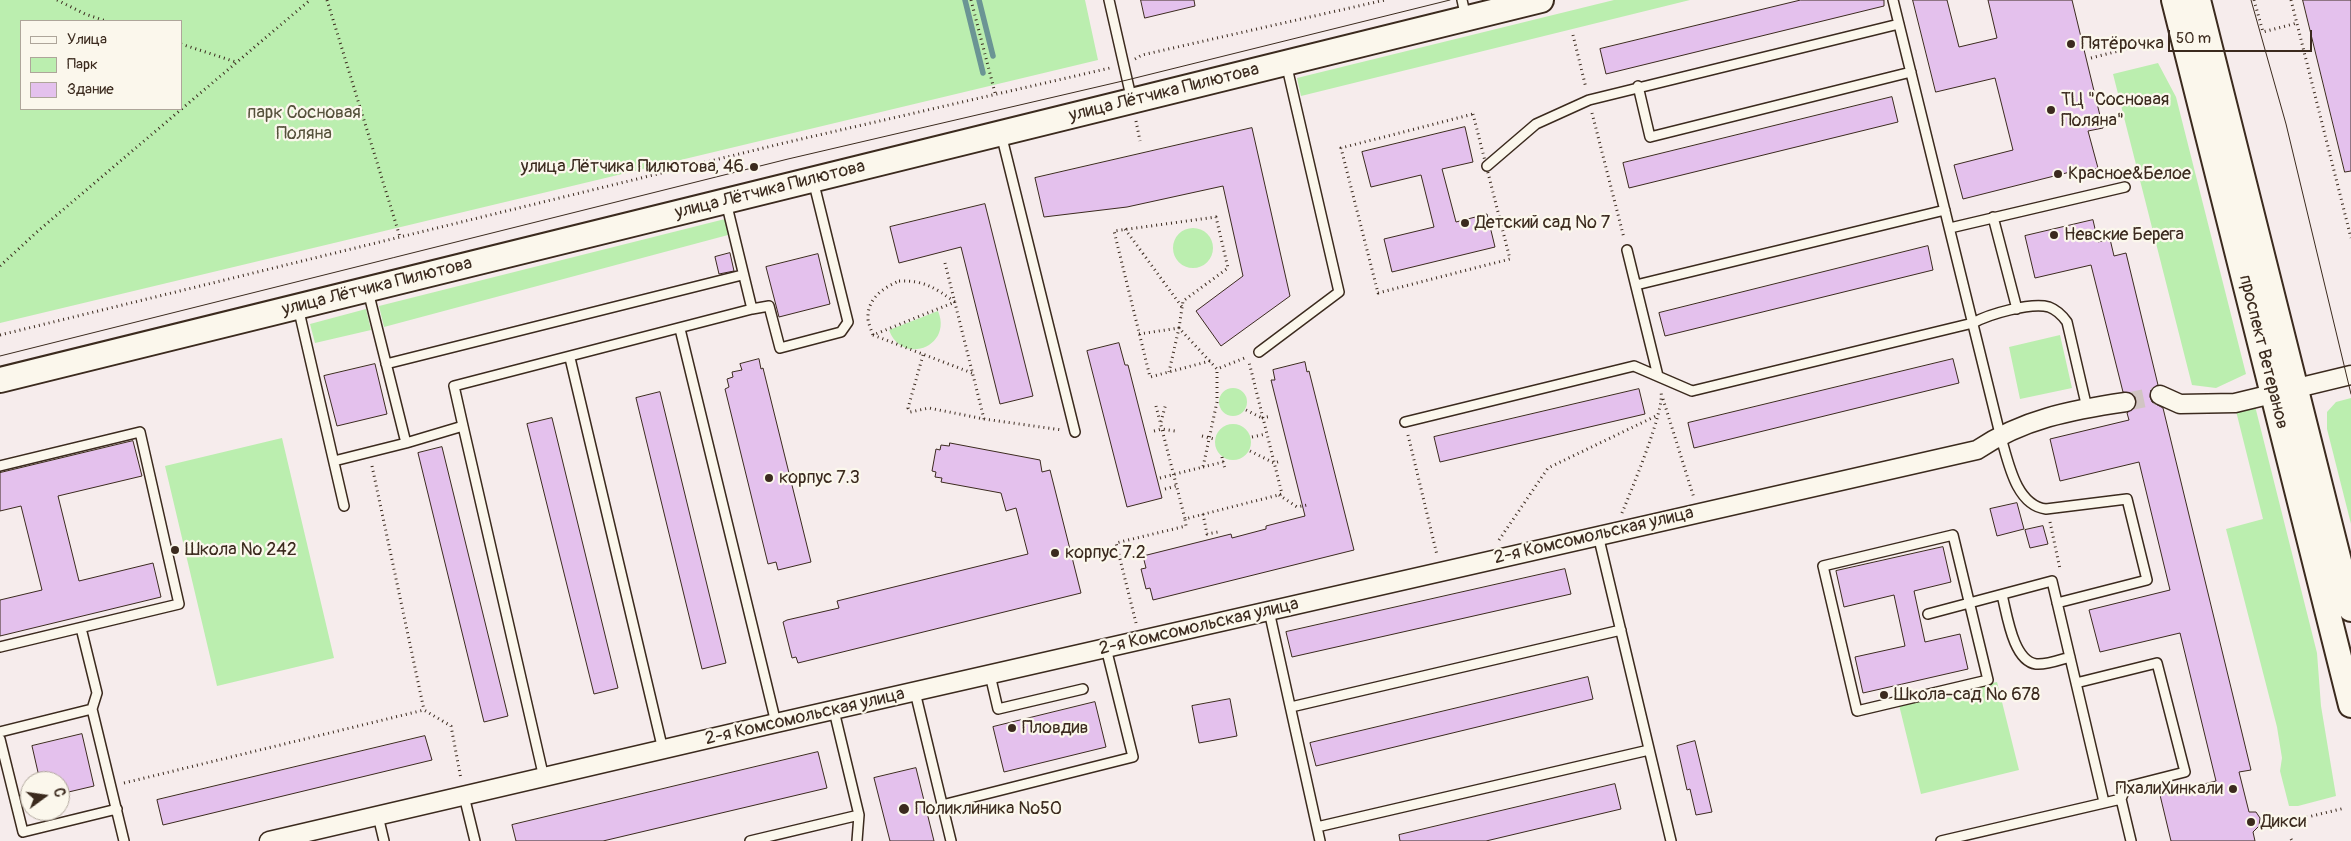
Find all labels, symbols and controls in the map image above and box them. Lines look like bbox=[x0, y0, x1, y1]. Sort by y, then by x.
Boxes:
legend bbox=[20, 20, 182, 110]
scale bar bbox=[2171, 20, 2315, 52]
text: 50 m bbox=[2176, 29, 2211, 48]
text: Улица bbox=[67, 30, 107, 49]
place label: Пятёрочка bbox=[2081, 33, 2164, 55]
marker: Пятёрочка bbox=[2065, 38, 2077, 50]
text: Парк bbox=[67, 55, 98, 74]
street label: улица Лётчика Пилютова bbox=[1067, 59, 1261, 127]
text: Здание bbox=[67, 80, 114, 99]
place label: ТЦ "Сосновая Поляна" bbox=[2061, 89, 2169, 132]
park label: парк Сосновая Поляна bbox=[247, 102, 361, 144]
marker: ТЦ "Сосновая Поляна" bbox=[2045, 104, 2057, 116]
place label: улица Лётчика Пилютова, 46 bbox=[521, 156, 744, 178]
street label: улица Лётчика Пилютова bbox=[673, 156, 867, 224]
marker: улица Лётчика Пилютова, 46 bbox=[748, 161, 760, 173]
place label: Красное&Белое bbox=[2068, 163, 2191, 185]
marker: Красное&Белое bbox=[2052, 168, 2064, 180]
place label: Детский сад № 7 bbox=[1475, 212, 1610, 234]
marker: Детский сад № 7 bbox=[1459, 217, 1471, 229]
place label: Невские Берега bbox=[2064, 224, 2184, 246]
marker: Невские Берега bbox=[2048, 229, 2060, 241]
street label: улица Лётчика Пилютова bbox=[280, 253, 474, 321]
street label: проспект Ветеранов bbox=[2233, 273, 2293, 431]
place label: корпус 7.3 bbox=[779, 467, 860, 489]
marker: корпус 7.3 bbox=[763, 472, 775, 484]
street label: 2-я Комсомольская улица bbox=[1492, 503, 1696, 569]
place label: Школа № 242 bbox=[185, 539, 297, 561]
place label: корпус 7.2 bbox=[1065, 542, 1146, 564]
marker: Школа № 242 bbox=[169, 544, 181, 556]
marker: корпус 7.2 bbox=[1049, 547, 1061, 559]
street label: 2-я Комсомольская улица bbox=[1097, 594, 1301, 660]
street label: 2-я Комсомольская улица bbox=[703, 684, 907, 750]
place label: Школа-сад № 678 bbox=[1894, 684, 2040, 706]
marker: Школа-сад № 678 bbox=[1878, 689, 1890, 701]
place label: Пловдив bbox=[1022, 717, 1088, 739]
marker: Пловдив bbox=[1006, 722, 1018, 734]
north arrow bbox=[20, 771, 70, 821]
place label: ПхалиХинкали bbox=[2116, 778, 2223, 800]
marker: ПхалиХинкали bbox=[2227, 783, 2239, 795]
text: С bbox=[50, 786, 68, 799]
place label: Поликлиника №50 bbox=[915, 798, 1062, 820]
marker: Поликлиника №50 bbox=[897, 802, 911, 816]
place label: Дикси bbox=[2261, 811, 2306, 833]
marker: Дикси bbox=[2245, 816, 2257, 828]

